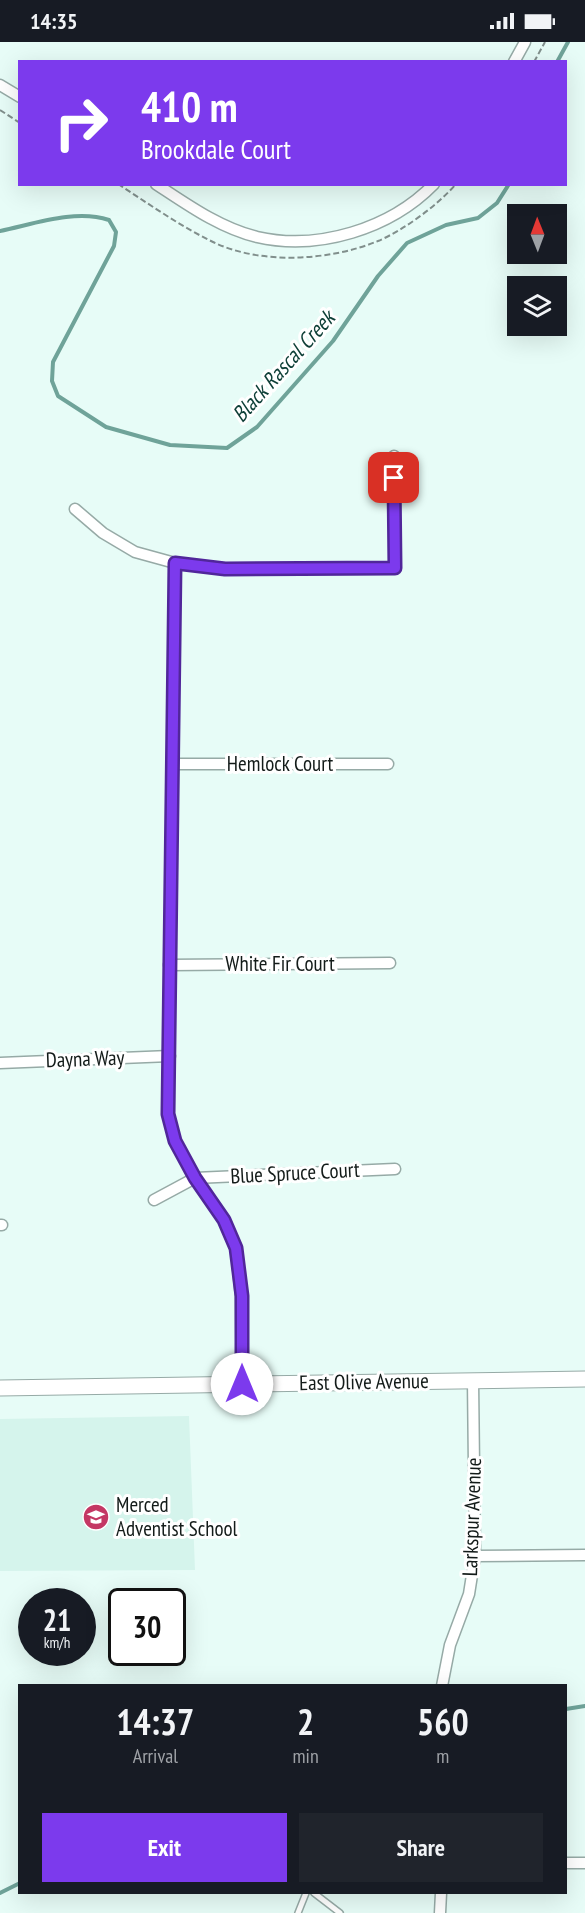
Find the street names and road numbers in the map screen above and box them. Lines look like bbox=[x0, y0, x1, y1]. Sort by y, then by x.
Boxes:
street label: Hemlock Court bbox=[227, 750, 333, 777]
street label: White Fir Court bbox=[225, 950, 335, 977]
street label: Dayna Way bbox=[45, 1044, 125, 1073]
street label: Blue Spruce Court bbox=[230, 1156, 361, 1189]
street label: East Olive Avenue bbox=[299, 1367, 429, 1396]
street label: Larkspur Avenue bbox=[456, 1457, 487, 1577]

